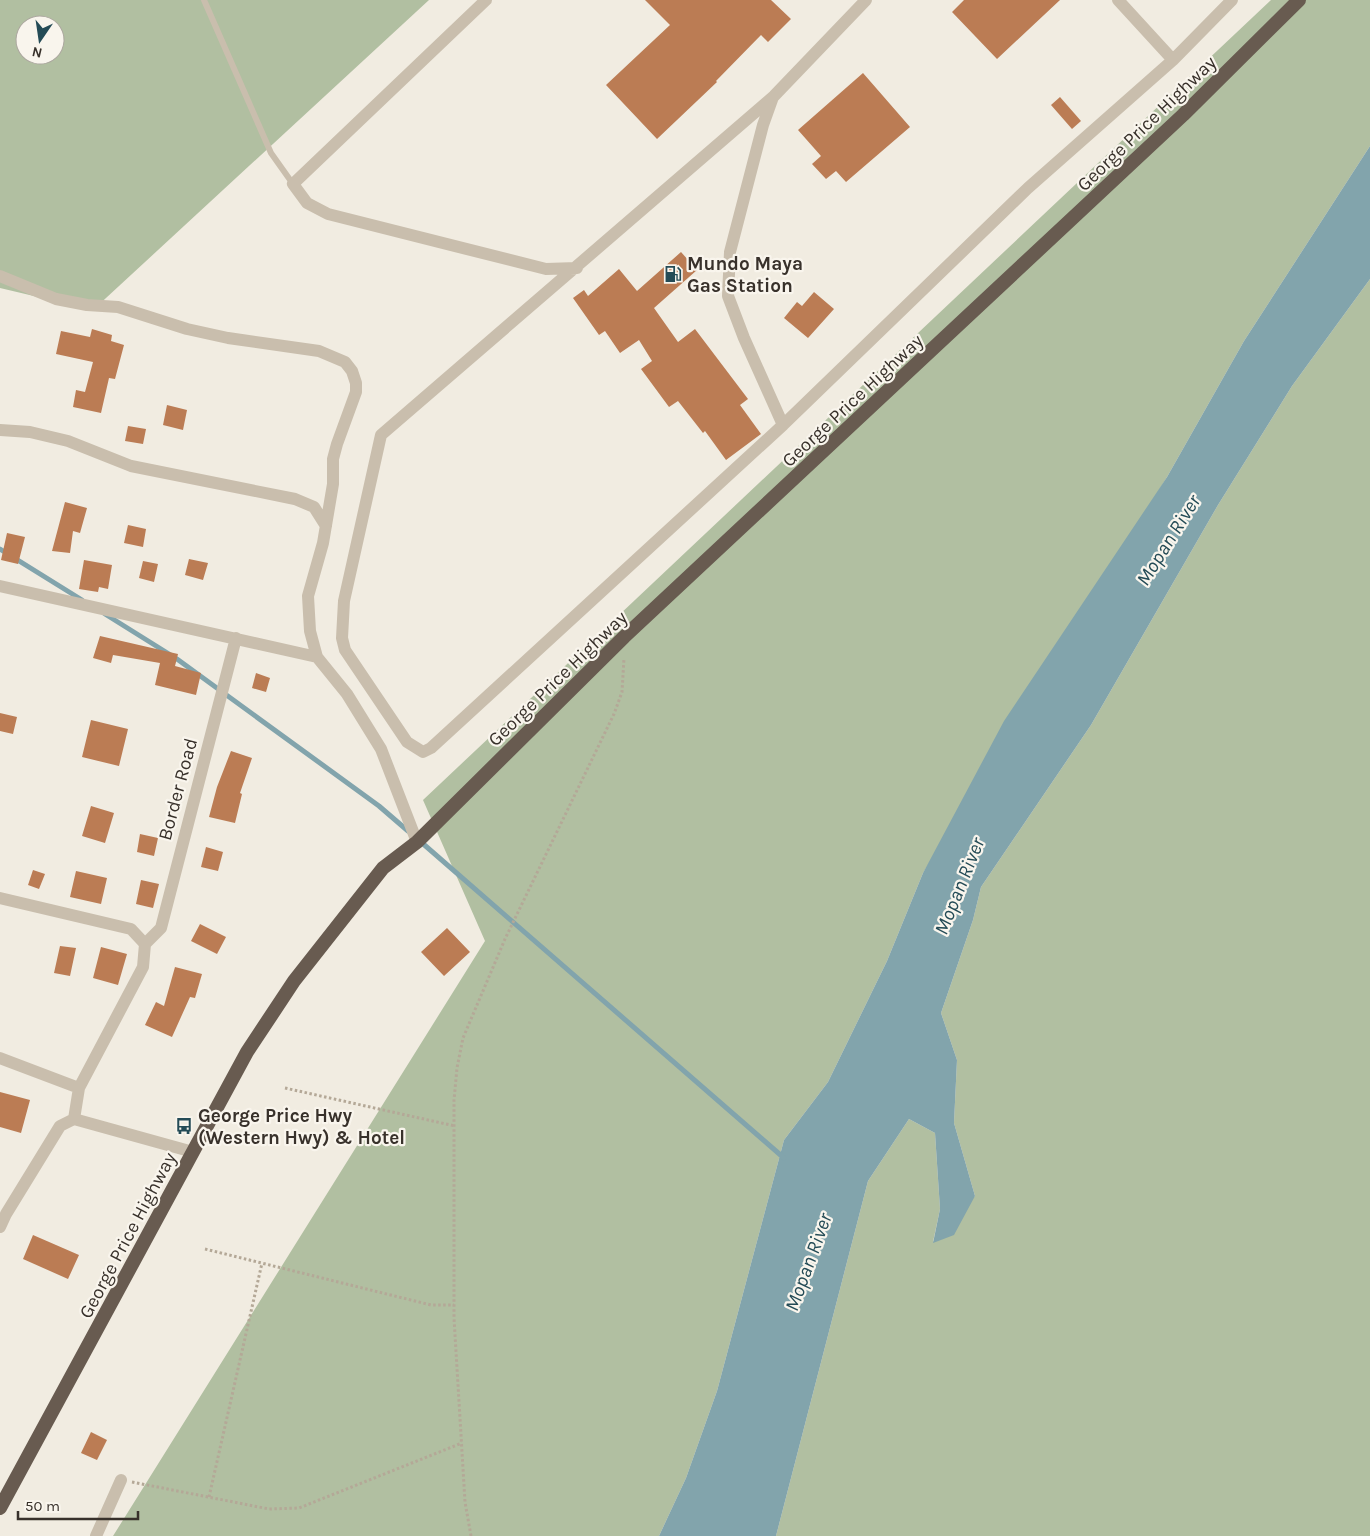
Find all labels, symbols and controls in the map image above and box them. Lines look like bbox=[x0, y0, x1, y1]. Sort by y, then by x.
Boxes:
north arrow bbox=[15, 15, 65, 65]
text: N bbox=[30, 43, 44, 62]
street label: George Price Highway bbox=[1073, 52, 1221, 196]
place label: Mundo Maya Gas Station bbox=[687, 253, 803, 297]
fuel station icon: Mundo Maya Gas Station bbox=[663, 264, 683, 284]
street label: George Price Highway bbox=[778, 330, 928, 472]
water label: Mopan River bbox=[1131, 490, 1206, 590]
street label: George Price Highway bbox=[484, 607, 632, 751]
street label: Border Road bbox=[154, 736, 202, 843]
water label: Mopan River bbox=[930, 833, 990, 938]
place label: George Price Hwy (Western Hwy) & Hotel bbox=[198, 1105, 405, 1149]
bus stop icon: George Price Hwy (Western Hwy) & Hotel bbox=[174, 1116, 194, 1136]
street label: George Price Highway bbox=[75, 1149, 181, 1322]
water label: Mopan River bbox=[780, 1209, 837, 1314]
scale bar bbox=[18, 1488, 138, 1520]
text: 50 m bbox=[25, 1497, 60, 1515]

